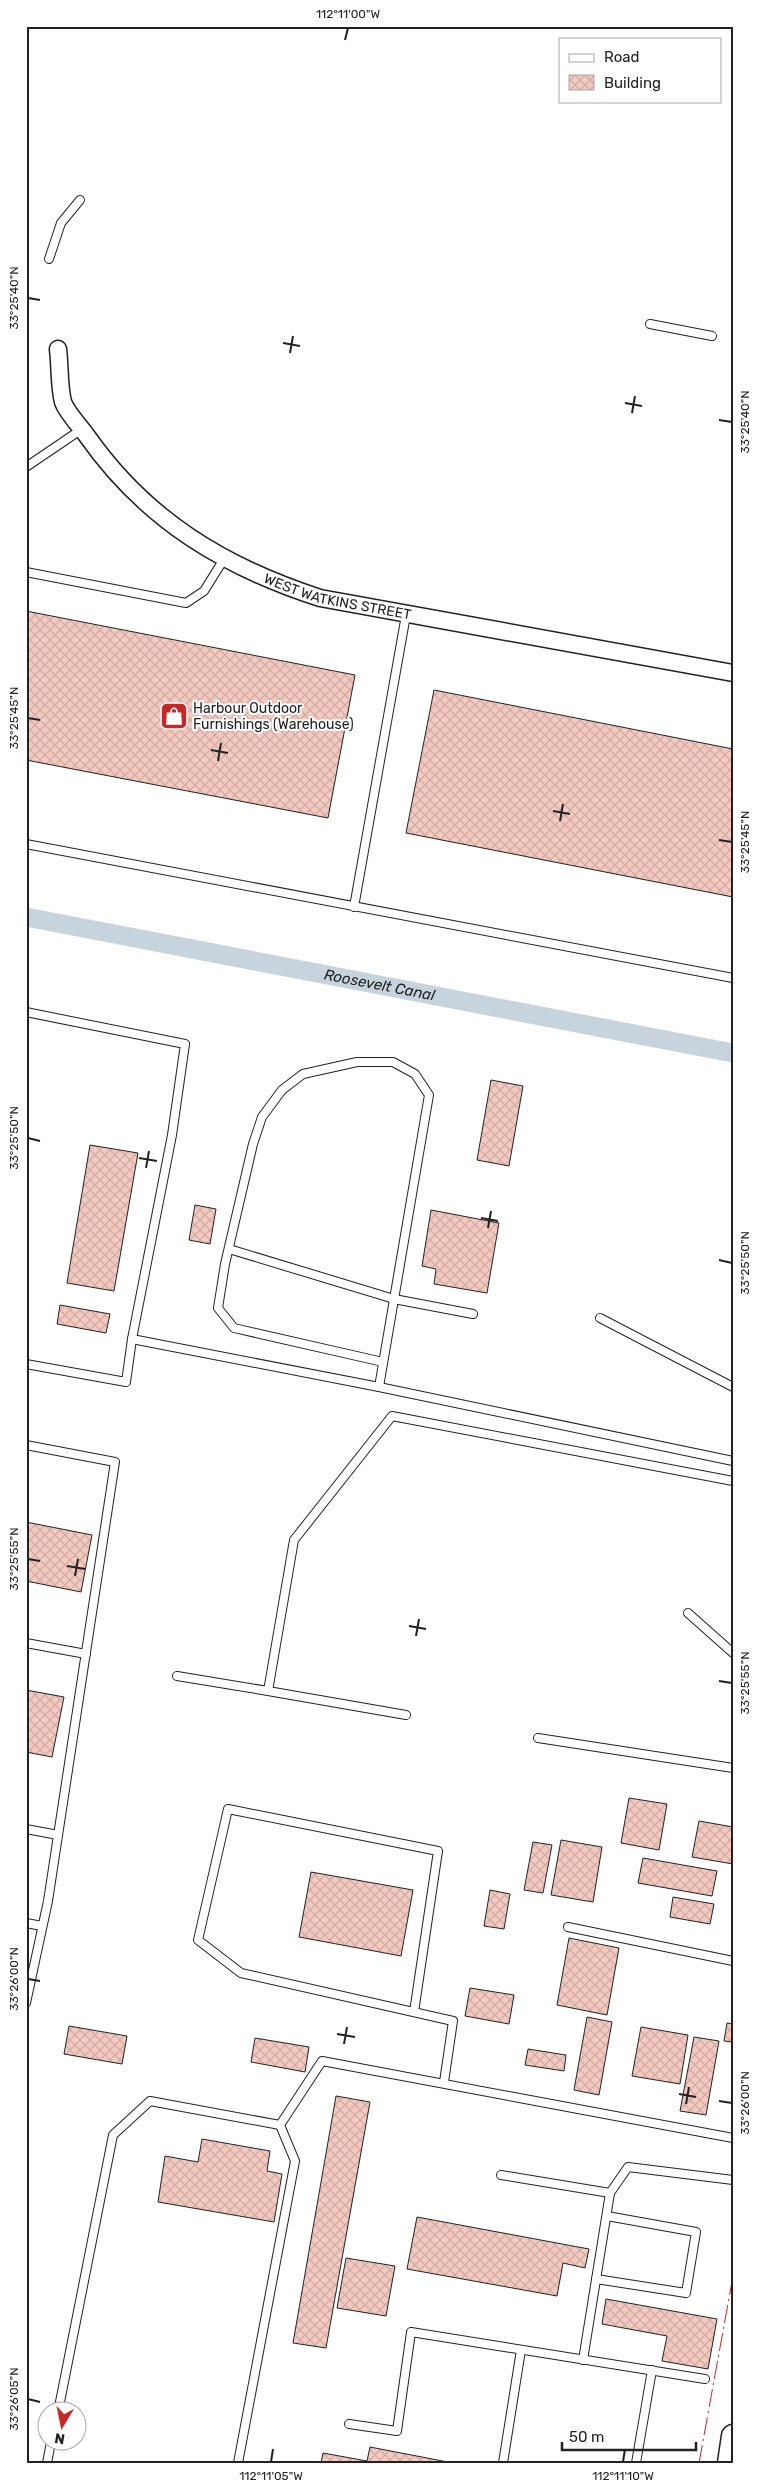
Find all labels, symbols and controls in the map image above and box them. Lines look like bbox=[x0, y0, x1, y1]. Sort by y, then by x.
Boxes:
text: 112°11'00"W bbox=[316, 7, 380, 21]
legend bbox=[559, 38, 722, 102]
text: Road bbox=[604, 48, 640, 66]
text: Building bbox=[604, 74, 661, 92]
text: 33°25'40"N bbox=[7, 266, 21, 330]
text: 33°25'40"N bbox=[738, 390, 752, 454]
street label: WEST WATKINS STREET bbox=[261, 570, 413, 623]
text: 33°25'45"N bbox=[7, 687, 21, 749]
place label: Harbour Outdoor Furnishings (Warehouse) bbox=[193, 700, 354, 733]
shop icon: Harbour Outdoor Furnishings (Warehouse) bbox=[159, 701, 189, 731]
text: 33°25'45"N bbox=[738, 811, 752, 873]
water label: Roosevelt Canal bbox=[323, 966, 437, 1005]
text: 33°25'50"N bbox=[7, 1106, 21, 1170]
text: 33°25'50"N bbox=[738, 1231, 752, 1295]
text: 33°25'55"N bbox=[7, 1528, 21, 1590]
text: 33°25'55"N bbox=[738, 1652, 752, 1714]
text: 33°26'00"N bbox=[7, 1947, 21, 2011]
text: 33°26'00"N bbox=[738, 2071, 752, 2135]
text: 33°26'05"N bbox=[7, 2367, 21, 2431]
north arrow bbox=[38, 2402, 88, 2452]
scale bar bbox=[562, 2419, 695, 2451]
text: 50 m bbox=[569, 2428, 604, 2446]
text: N bbox=[53, 2429, 66, 2448]
text: 112°11'05"W bbox=[239, 2469, 303, 2483]
text: 112°11'10"W bbox=[592, 2469, 654, 2483]

